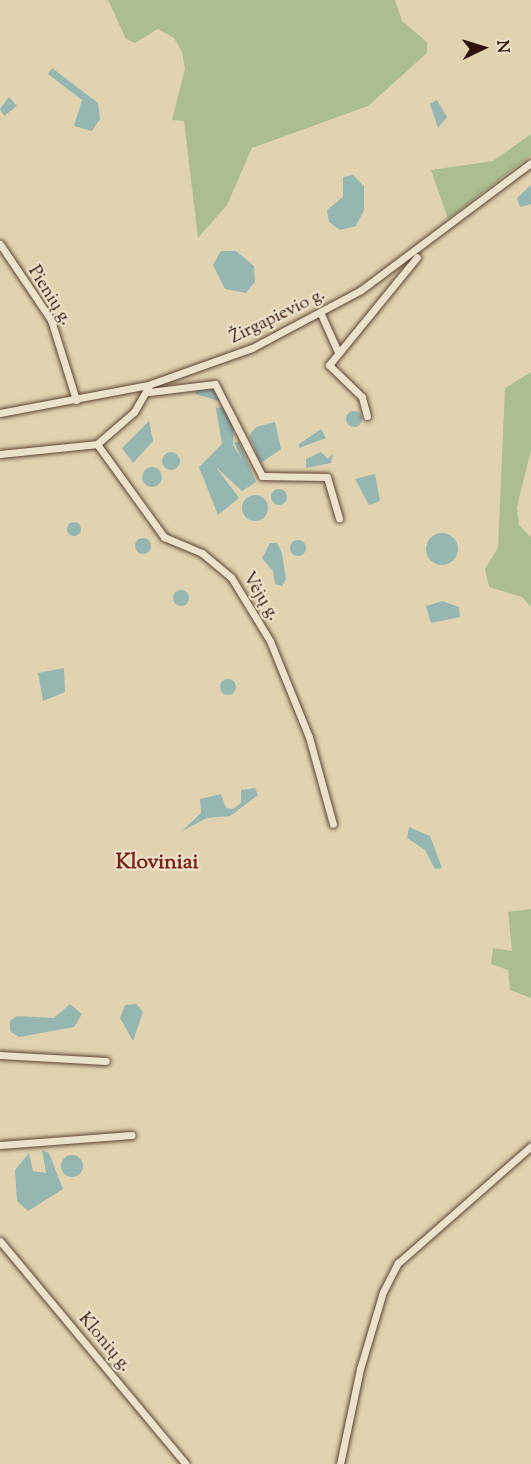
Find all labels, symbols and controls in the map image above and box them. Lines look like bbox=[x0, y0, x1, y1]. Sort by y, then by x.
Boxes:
north arrow bbox=[453, 18, 513, 78]
text: N bbox=[490, 40, 513, 54]
street label: Pienių g. bbox=[22, 262, 76, 330]
street label: Žirgapievio g. bbox=[227, 285, 329, 349]
street label: Vėjų g. bbox=[237, 569, 283, 625]
district label: Kloviniai bbox=[116, 850, 198, 876]
street label: Klonių g. bbox=[73, 1309, 135, 1377]

